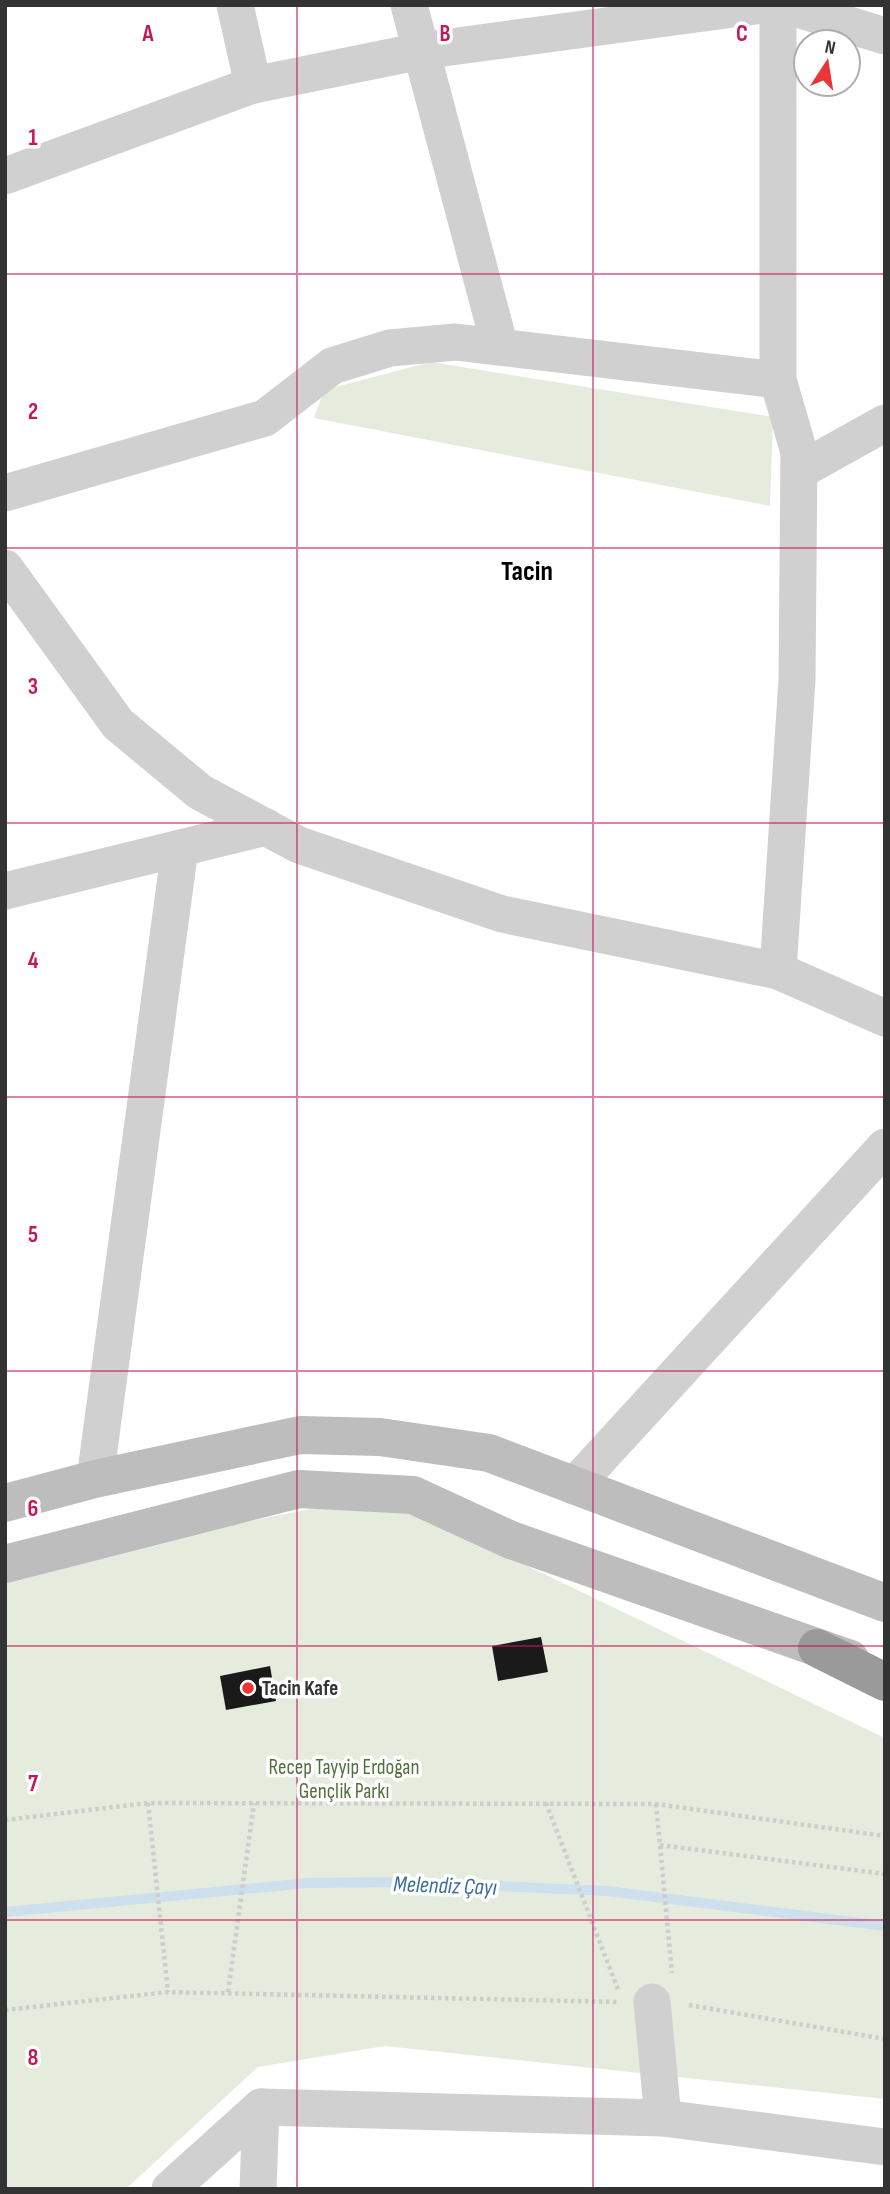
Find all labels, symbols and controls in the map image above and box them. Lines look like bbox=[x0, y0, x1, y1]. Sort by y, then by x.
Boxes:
text: A bbox=[142, 20, 155, 48]
text: B bbox=[440, 20, 451, 48]
text: C bbox=[736, 20, 748, 48]
north arrow bbox=[792, 28, 862, 98]
text: N bbox=[823, 36, 838, 60]
text: 1 bbox=[28, 124, 38, 152]
text: 2 bbox=[28, 398, 38, 426]
district label: Tacin bbox=[501, 555, 553, 588]
text: 3 bbox=[28, 673, 38, 701]
text: 4 bbox=[28, 947, 39, 975]
text: 5 bbox=[28, 1221, 38, 1249]
text: 6 bbox=[28, 1495, 38, 1523]
place label: Tacin Kafe bbox=[262, 1676, 338, 1701]
marker: Tacin Kafe bbox=[240, 1680, 256, 1696]
park label: Recep Tayyip Erdoğan Gençlik Parkı bbox=[269, 1755, 419, 1804]
text: 7 bbox=[28, 1770, 38, 1798]
water label: Melendiz Çayı bbox=[393, 1870, 497, 1902]
text: 8 bbox=[28, 2044, 39, 2072]

